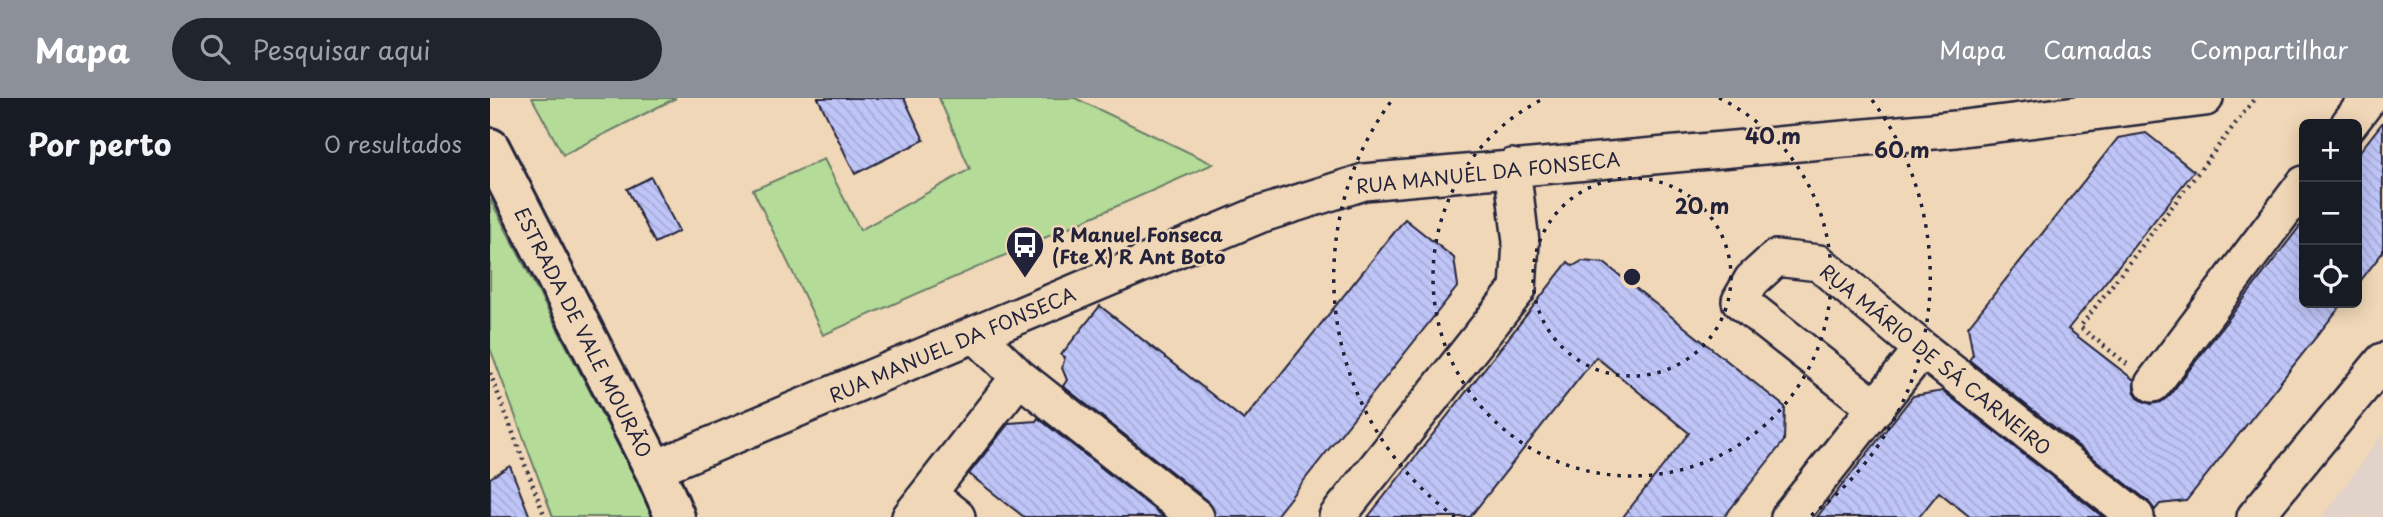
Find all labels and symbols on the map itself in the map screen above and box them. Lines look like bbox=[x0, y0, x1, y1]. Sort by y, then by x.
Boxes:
text: 40 m bbox=[1745, 119, 1801, 151]
text: 60 m bbox=[1874, 133, 1930, 165]
street label: RUA MANUEL DA FONSECA bbox=[1355, 144, 1621, 200]
text: 20 m bbox=[1675, 189, 1729, 221]
street label: ESTRADA DE VALE MOURÃO bbox=[509, 202, 659, 462]
place label: R Manuel Fonseca (Fte X) R Ant Boto bbox=[1052, 220, 1225, 270]
bus stop icon: R Manuel Fonseca (Fte X) R Ant Boto bbox=[1004, 224, 1046, 279]
street label: RUA MÁRIO DE SÁ CARNEIRO bbox=[1814, 257, 2058, 461]
centre of rings bbox=[1620, 265, 1644, 289]
street label: RUA MANUEL DA FONSECA bbox=[824, 279, 1080, 409]

